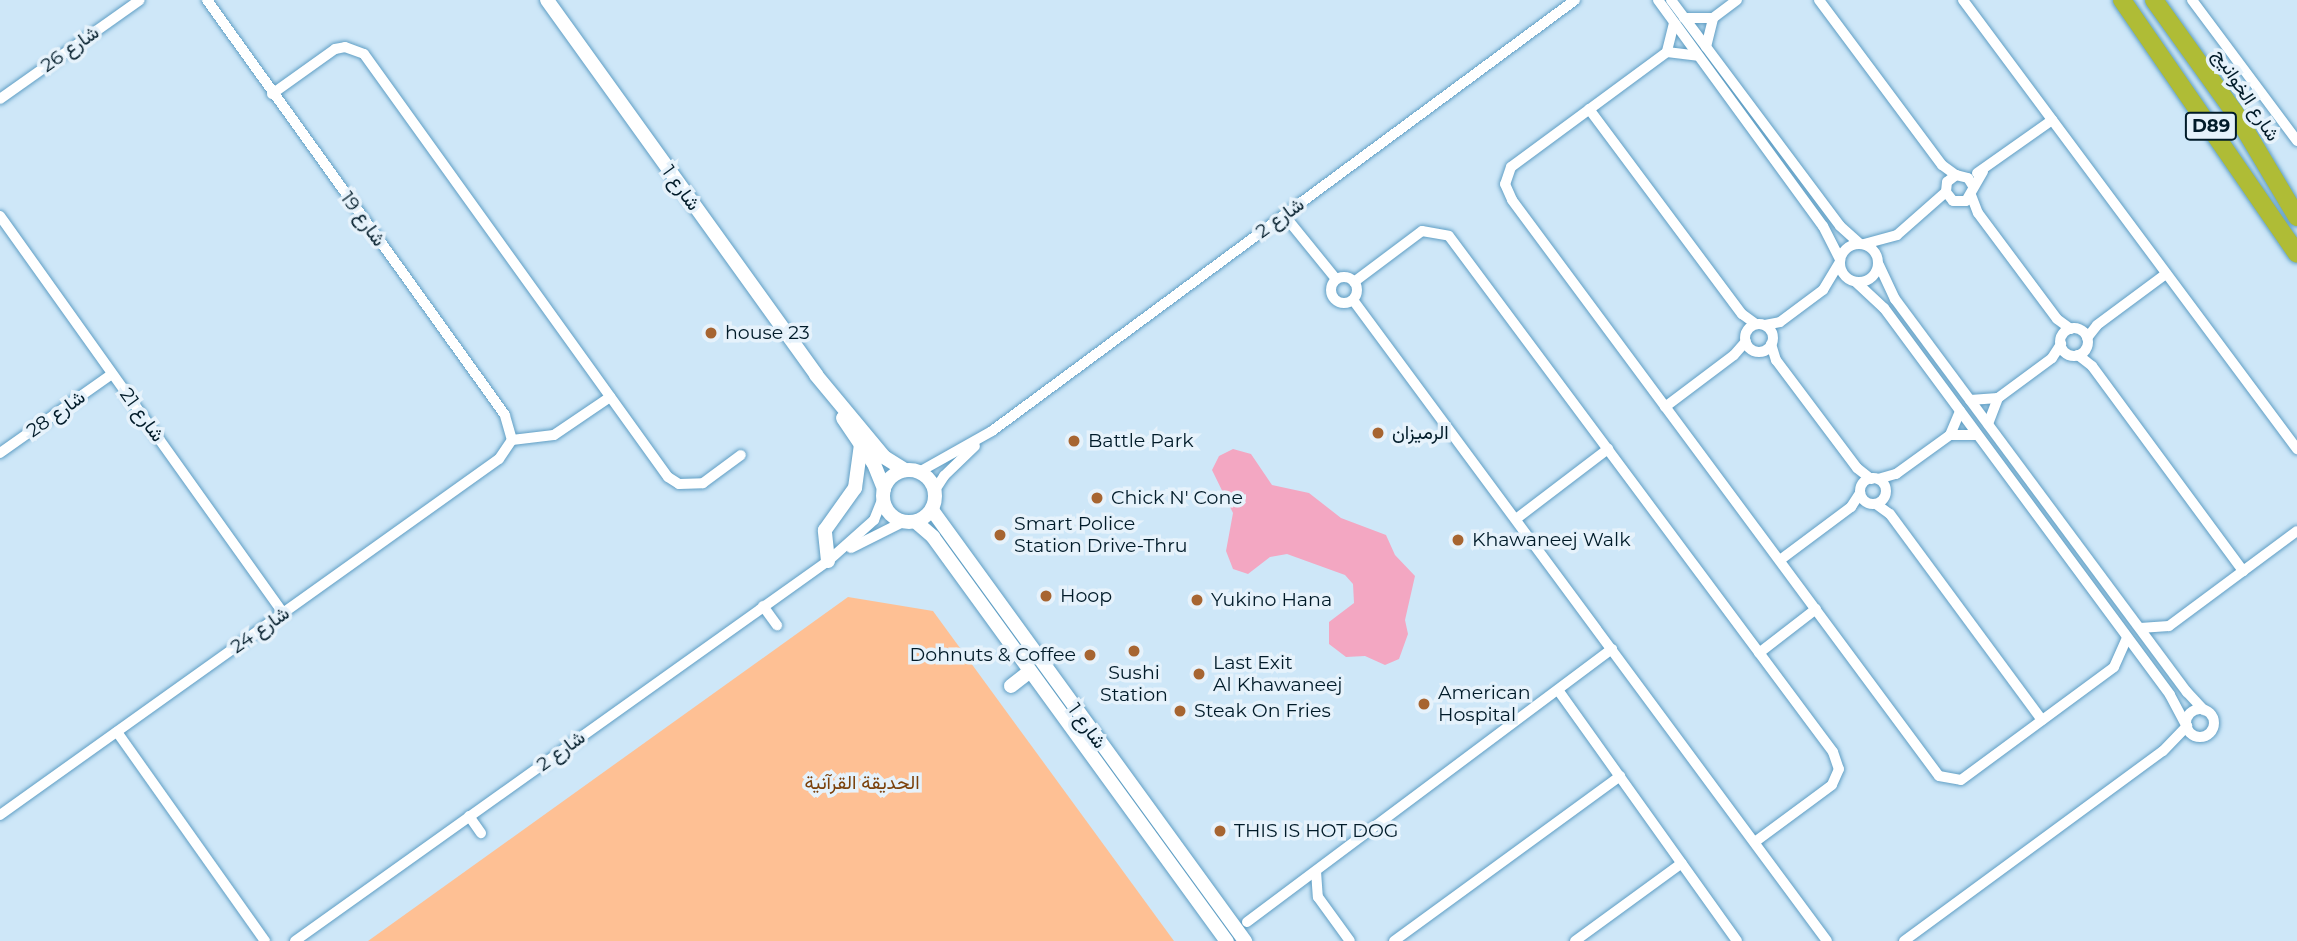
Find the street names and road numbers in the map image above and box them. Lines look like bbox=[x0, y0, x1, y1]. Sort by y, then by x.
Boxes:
street label: شارع 26 bbox=[37, 21, 103, 77]
street label: شارع الخوانيج bbox=[2208, 45, 2284, 145]
road number: D89 bbox=[2185, 112, 2237, 140]
street label: شارع 1 bbox=[657, 161, 705, 215]
street label: شارع 19 bbox=[336, 187, 390, 251]
street label: شارع 2 bbox=[1251, 193, 1309, 243]
street label: شارع 21 bbox=[115, 384, 169, 446]
street label: شارع 28 bbox=[22, 386, 90, 442]
street label: شارع 24 bbox=[226, 602, 294, 658]
street label: شارع 1 bbox=[1063, 699, 1111, 753]
street label: شارع 2 bbox=[532, 726, 590, 776]

